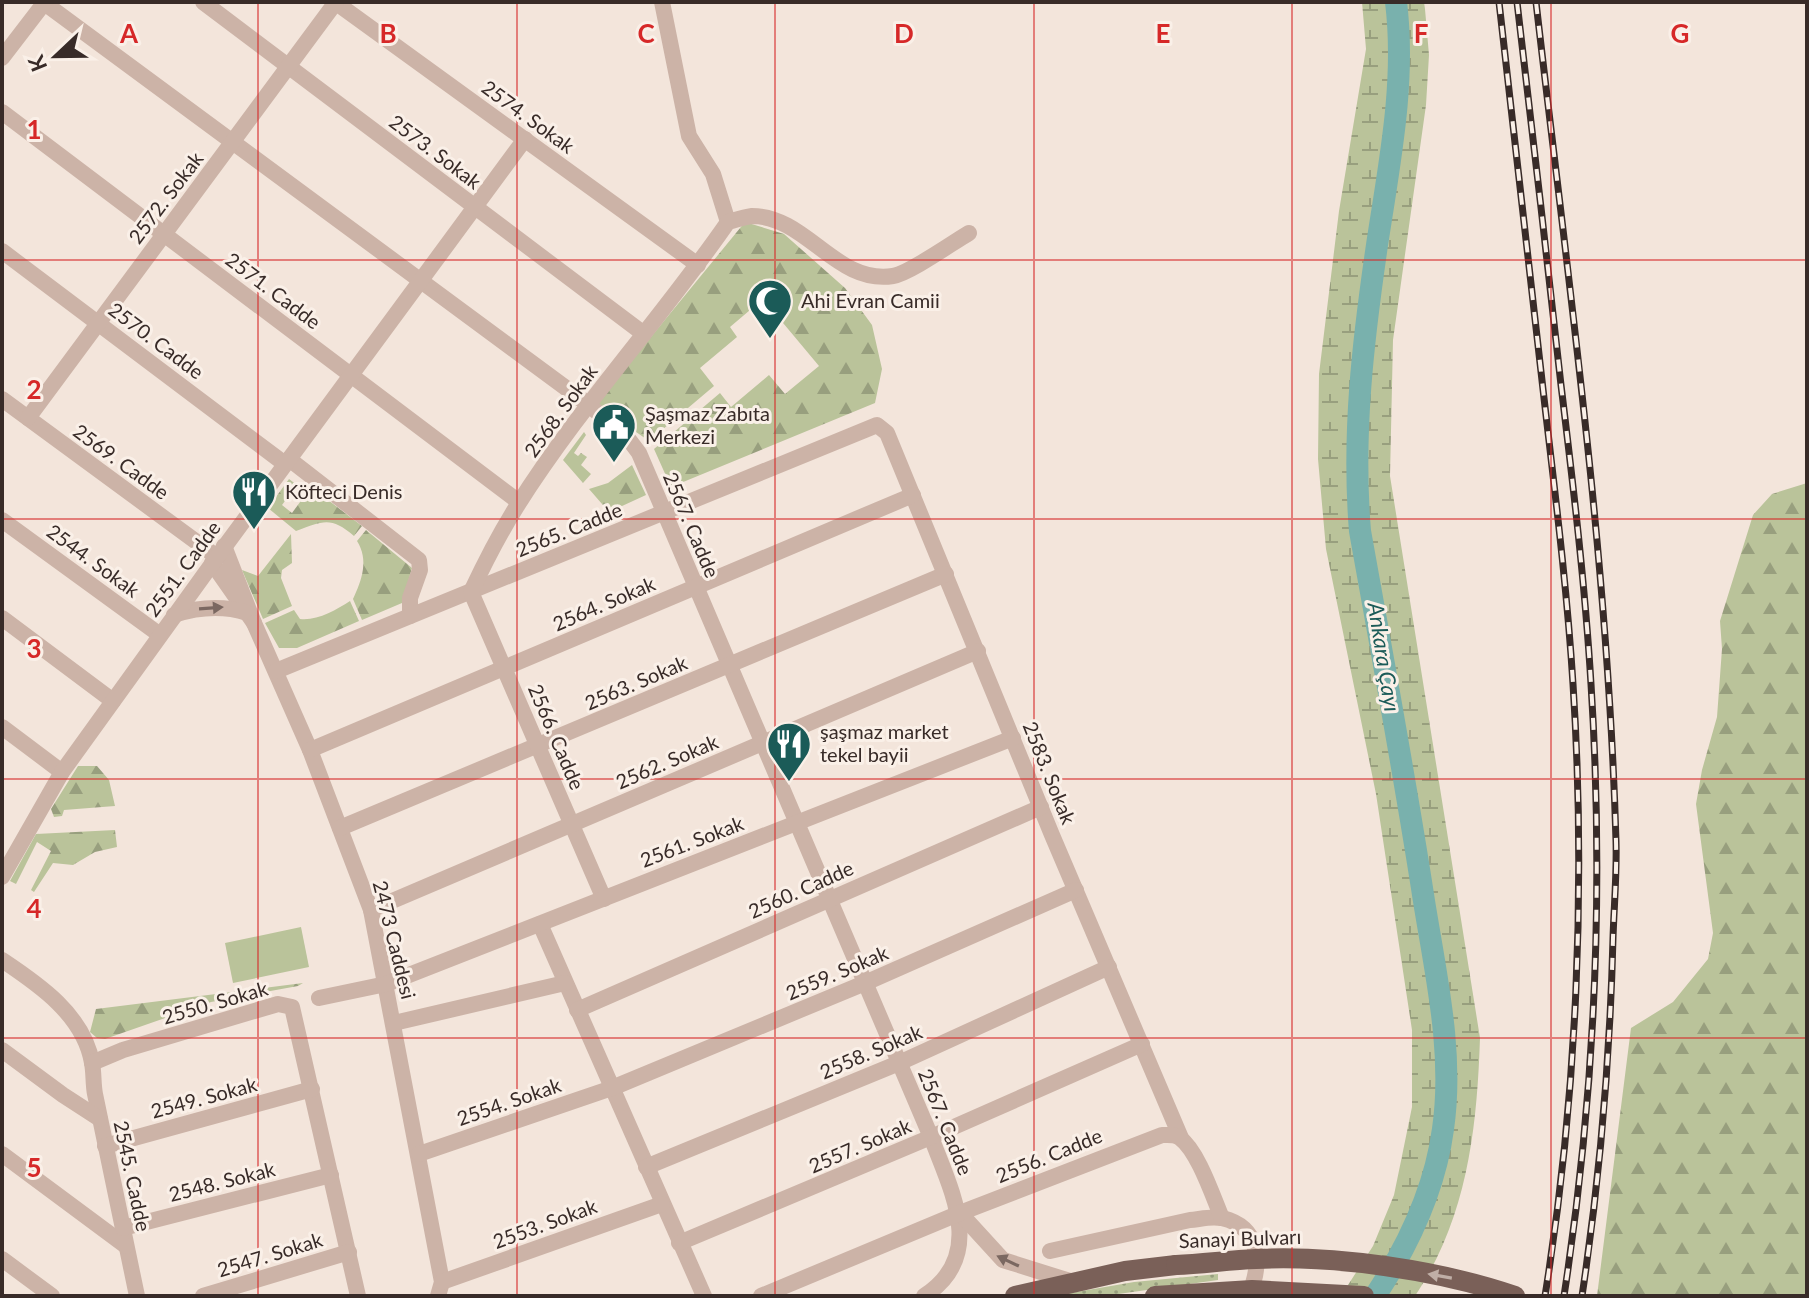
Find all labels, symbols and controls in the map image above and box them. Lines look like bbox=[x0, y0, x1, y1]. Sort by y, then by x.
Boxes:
north arrow bbox=[16, 16, 96, 96]
text: A bbox=[119, 17, 139, 49]
text: B bbox=[379, 17, 397, 49]
text: C bbox=[637, 17, 655, 49]
text: D bbox=[894, 17, 914, 49]
text: E bbox=[1156, 17, 1170, 49]
text: F bbox=[1414, 17, 1428, 49]
text: G bbox=[1671, 17, 1689, 49]
text: K bbox=[21, 51, 52, 76]
street label: 2574. Sokak bbox=[478, 75, 580, 158]
street label: 2573. Sokak bbox=[385, 109, 487, 194]
text: 1 bbox=[26, 113, 42, 145]
street label: 2572. Sokak bbox=[123, 146, 208, 248]
street label: 2571. Cadde bbox=[221, 247, 326, 334]
mosque icon: Ahi Evran Camii bbox=[746, 277, 794, 340]
place label: Ahi Evran Camii bbox=[801, 288, 940, 312]
street label: 2570. Cadde bbox=[104, 297, 209, 384]
street label: 2568. Sokak bbox=[519, 359, 602, 461]
text: 2 bbox=[26, 373, 42, 405]
public building icon: Şaşmaz Zabıta Merkezi bbox=[590, 401, 638, 464]
place label: Şaşmaz Zabıta Merkezi bbox=[645, 401, 770, 448]
street label: 2569. Cadde bbox=[69, 418, 174, 504]
restaurant icon: Köfteci Denis bbox=[230, 468, 278, 531]
street label: 2567. Cadde bbox=[659, 468, 725, 581]
place label: Köfteci Denis bbox=[285, 479, 403, 503]
street label: 2565. Cadde bbox=[512, 497, 625, 561]
street label: 2551. Cadde bbox=[139, 516, 225, 621]
street label: 2544. Sokak bbox=[43, 519, 145, 602]
street label: 2564. Sokak bbox=[549, 570, 659, 635]
water label: Ankara Çayı bbox=[1362, 599, 1406, 714]
one-way arrow bbox=[199, 601, 224, 614]
text: 3 bbox=[26, 632, 42, 664]
street label: 2563. Sokak bbox=[581, 649, 691, 714]
street label: 2566. Cadde bbox=[524, 680, 590, 793]
street label: 2583. Sokak bbox=[1018, 718, 1082, 828]
place label: şaşmaz market tekel bayii bbox=[820, 719, 949, 766]
restaurant icon: şaşmaz market tekel bayii bbox=[765, 720, 813, 783]
street label: 2562. Sokak bbox=[612, 728, 722, 793]
street label: 2561. Sokak bbox=[637, 810, 747, 872]
street label: 2560. Cadde bbox=[744, 855, 857, 923]
street label: 2473 Caddesi bbox=[369, 878, 421, 1001]
text: 4 bbox=[26, 892, 42, 924]
street label: 2559. Sokak bbox=[782, 939, 892, 1004]
street label: 2550. Sokak bbox=[159, 975, 271, 1029]
street label: 2558. Sokak bbox=[816, 1018, 926, 1083]
street label: 2567. Cadde bbox=[914, 1065, 978, 1178]
street label: 2549. Sokak bbox=[148, 1071, 260, 1123]
street label: 2554. Sokak bbox=[453, 1072, 565, 1130]
street label: 2557. Sokak bbox=[805, 1112, 915, 1177]
street label: 2545. Cadde bbox=[110, 1118, 156, 1233]
street label: 2556. Cadde bbox=[992, 1123, 1105, 1187]
text: 5 bbox=[26, 1151, 42, 1183]
street label: 2548. Sokak bbox=[166, 1156, 278, 1206]
street label: 2553. Sokak bbox=[490, 1193, 601, 1253]
street label: Sanayi Bulvarı bbox=[1178, 1224, 1302, 1252]
street label: 2547. Sokak bbox=[214, 1226, 326, 1281]
one-way arrow bbox=[997, 1254, 1020, 1268]
one-way arrow bbox=[1427, 1269, 1452, 1281]

